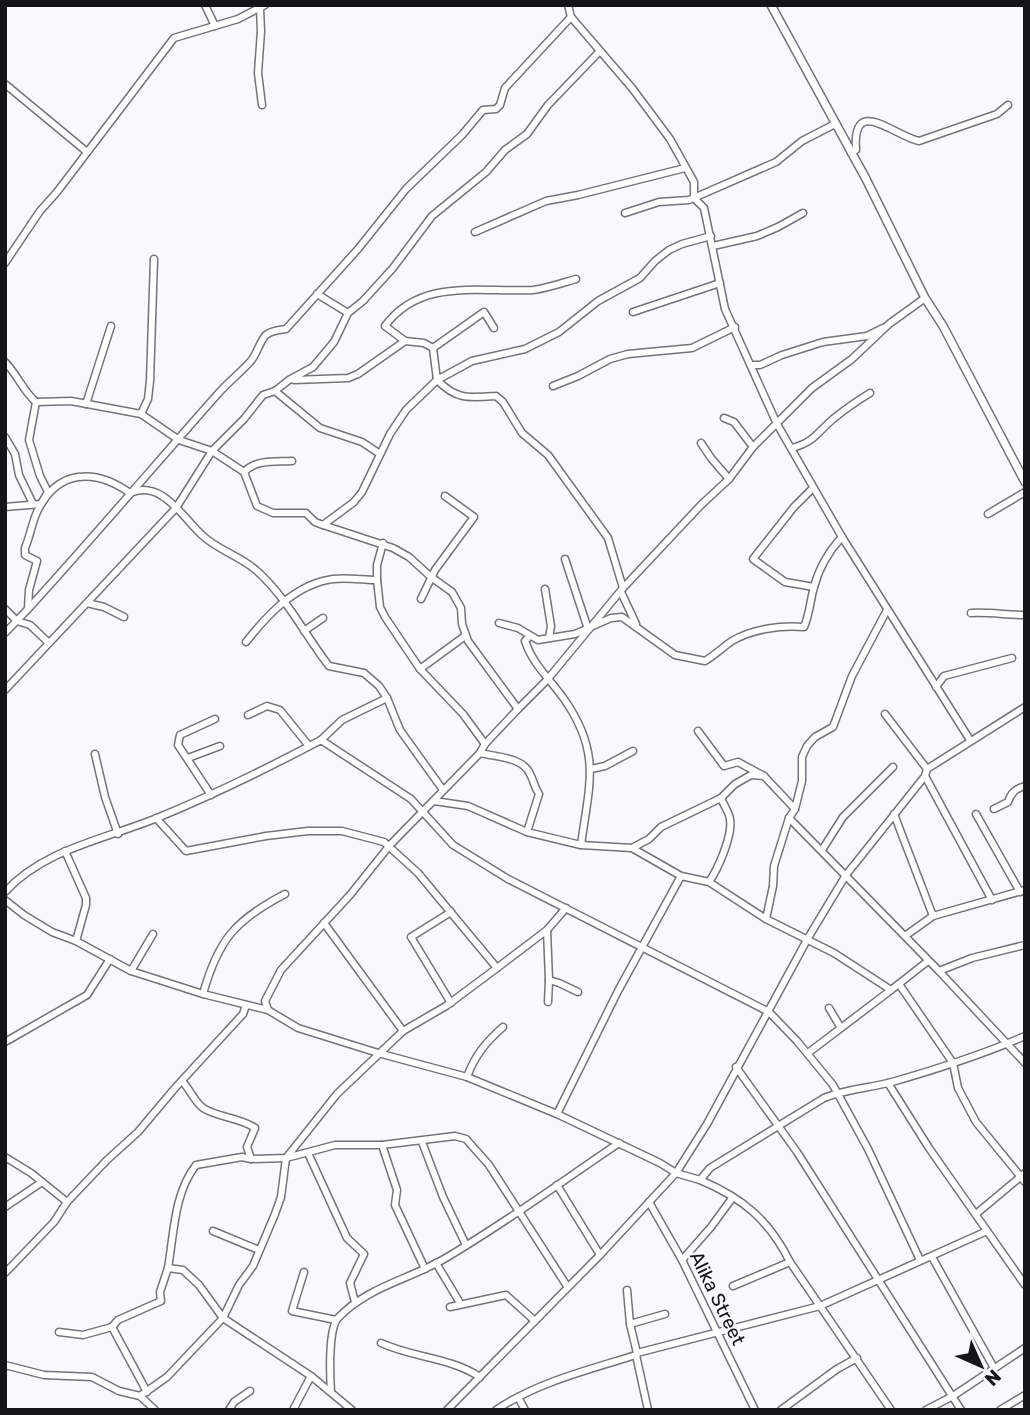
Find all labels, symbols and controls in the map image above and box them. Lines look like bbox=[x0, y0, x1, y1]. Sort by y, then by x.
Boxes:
street label: Alika Street bbox=[685, 1248, 750, 1349]
north arrow bbox=[946, 1331, 1016, 1401]
text: N bbox=[980, 1365, 1006, 1391]

